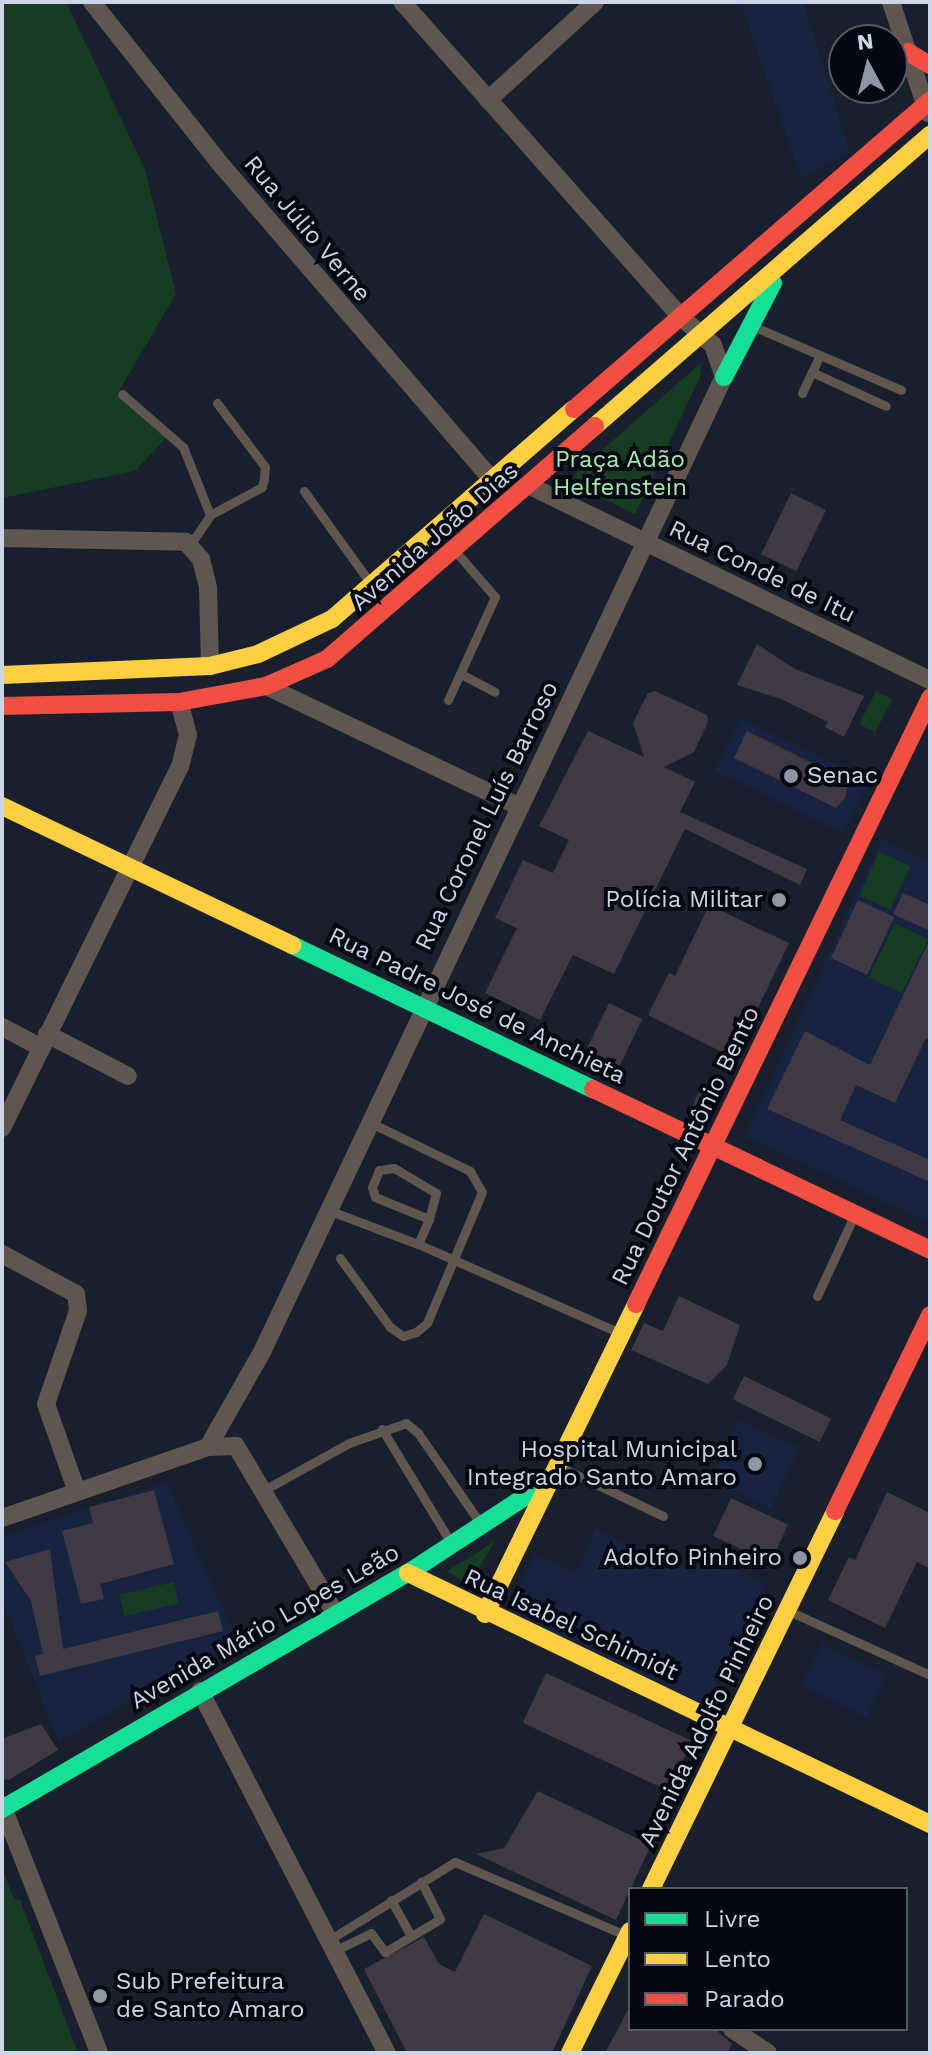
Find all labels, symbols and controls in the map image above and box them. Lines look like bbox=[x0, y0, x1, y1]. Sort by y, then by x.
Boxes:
north arrow bbox=[828, 24, 908, 104]
text: N bbox=[856, 28, 875, 55]
street label: Rua Júlio Verne bbox=[237, 149, 377, 309]
park label: Praça Adão Helfenstein bbox=[553, 446, 687, 502]
street label: Avenida João Dias bbox=[345, 456, 525, 618]
street label: Rua Conde de Itu bbox=[664, 514, 860, 630]
street label: Rua Coronel Luís Barroso bbox=[409, 676, 565, 956]
place label: Senac bbox=[807, 762, 878, 790]
marker: Senac bbox=[782, 767, 800, 785]
place label: Polícia Militar bbox=[605, 886, 763, 914]
marker: Polícia Militar bbox=[770, 891, 788, 909]
street label: Rua Padre José de Anchieta bbox=[323, 921, 631, 1091]
street label: Rua Doutor Antônio Bento bbox=[605, 1001, 767, 1291]
place label: Hospital Municipal Integrado Santo Amaro bbox=[466, 1436, 737, 1492]
marker: Hospital Municipal Integrado Santo Amaro bbox=[744, 1453, 766, 1475]
street label: Avenida Mário Lopes Leão bbox=[125, 1538, 405, 1716]
place label: Adolfo Pinheiro bbox=[603, 1544, 782, 1572]
marker: Adolfo Pinheiro bbox=[789, 1547, 811, 1569]
street label: Rua Isabel Schimidt bbox=[459, 1562, 683, 1688]
street label: Avenida Adolfo Pinheiro bbox=[633, 1590, 781, 1852]
legend bbox=[628, 1887, 908, 2031]
text: Livre bbox=[704, 1905, 760, 1933]
text: Lento bbox=[704, 1945, 771, 1973]
place label: Sub Prefeitura de Santo Amaro bbox=[116, 1968, 305, 2024]
text: Parado bbox=[704, 1985, 785, 2013]
marker: Sub Prefeitura de Santo Amaro bbox=[91, 1987, 109, 2005]

